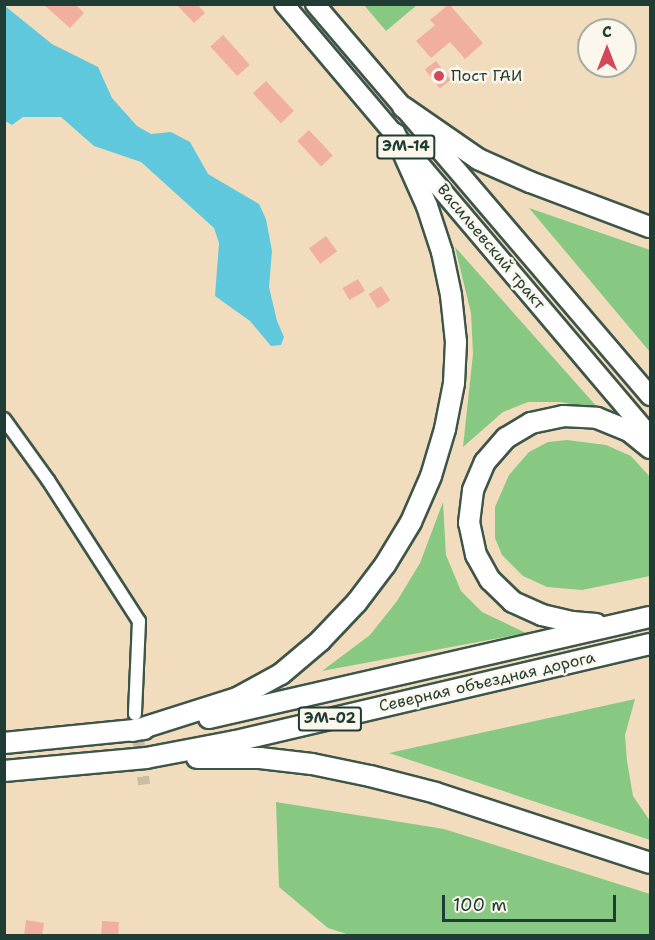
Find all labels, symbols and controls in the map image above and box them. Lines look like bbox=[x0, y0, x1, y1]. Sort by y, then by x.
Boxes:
north arrow bbox=[577, 18, 637, 78]
text: С bbox=[602, 21, 612, 42]
place label: Пост ГАИ bbox=[451, 66, 522, 86]
marker: Пост ГАИ bbox=[432, 69, 446, 83]
road number: ЭМ-14 bbox=[376, 135, 436, 159]
street label: Васильевский тракт bbox=[433, 180, 549, 314]
street label: Северная объездная дорога bbox=[377, 648, 597, 716]
road number: ЭМ-02 bbox=[297, 707, 363, 731]
scale bar bbox=[445, 883, 619, 921]
text: 100 m bbox=[453, 893, 507, 917]

